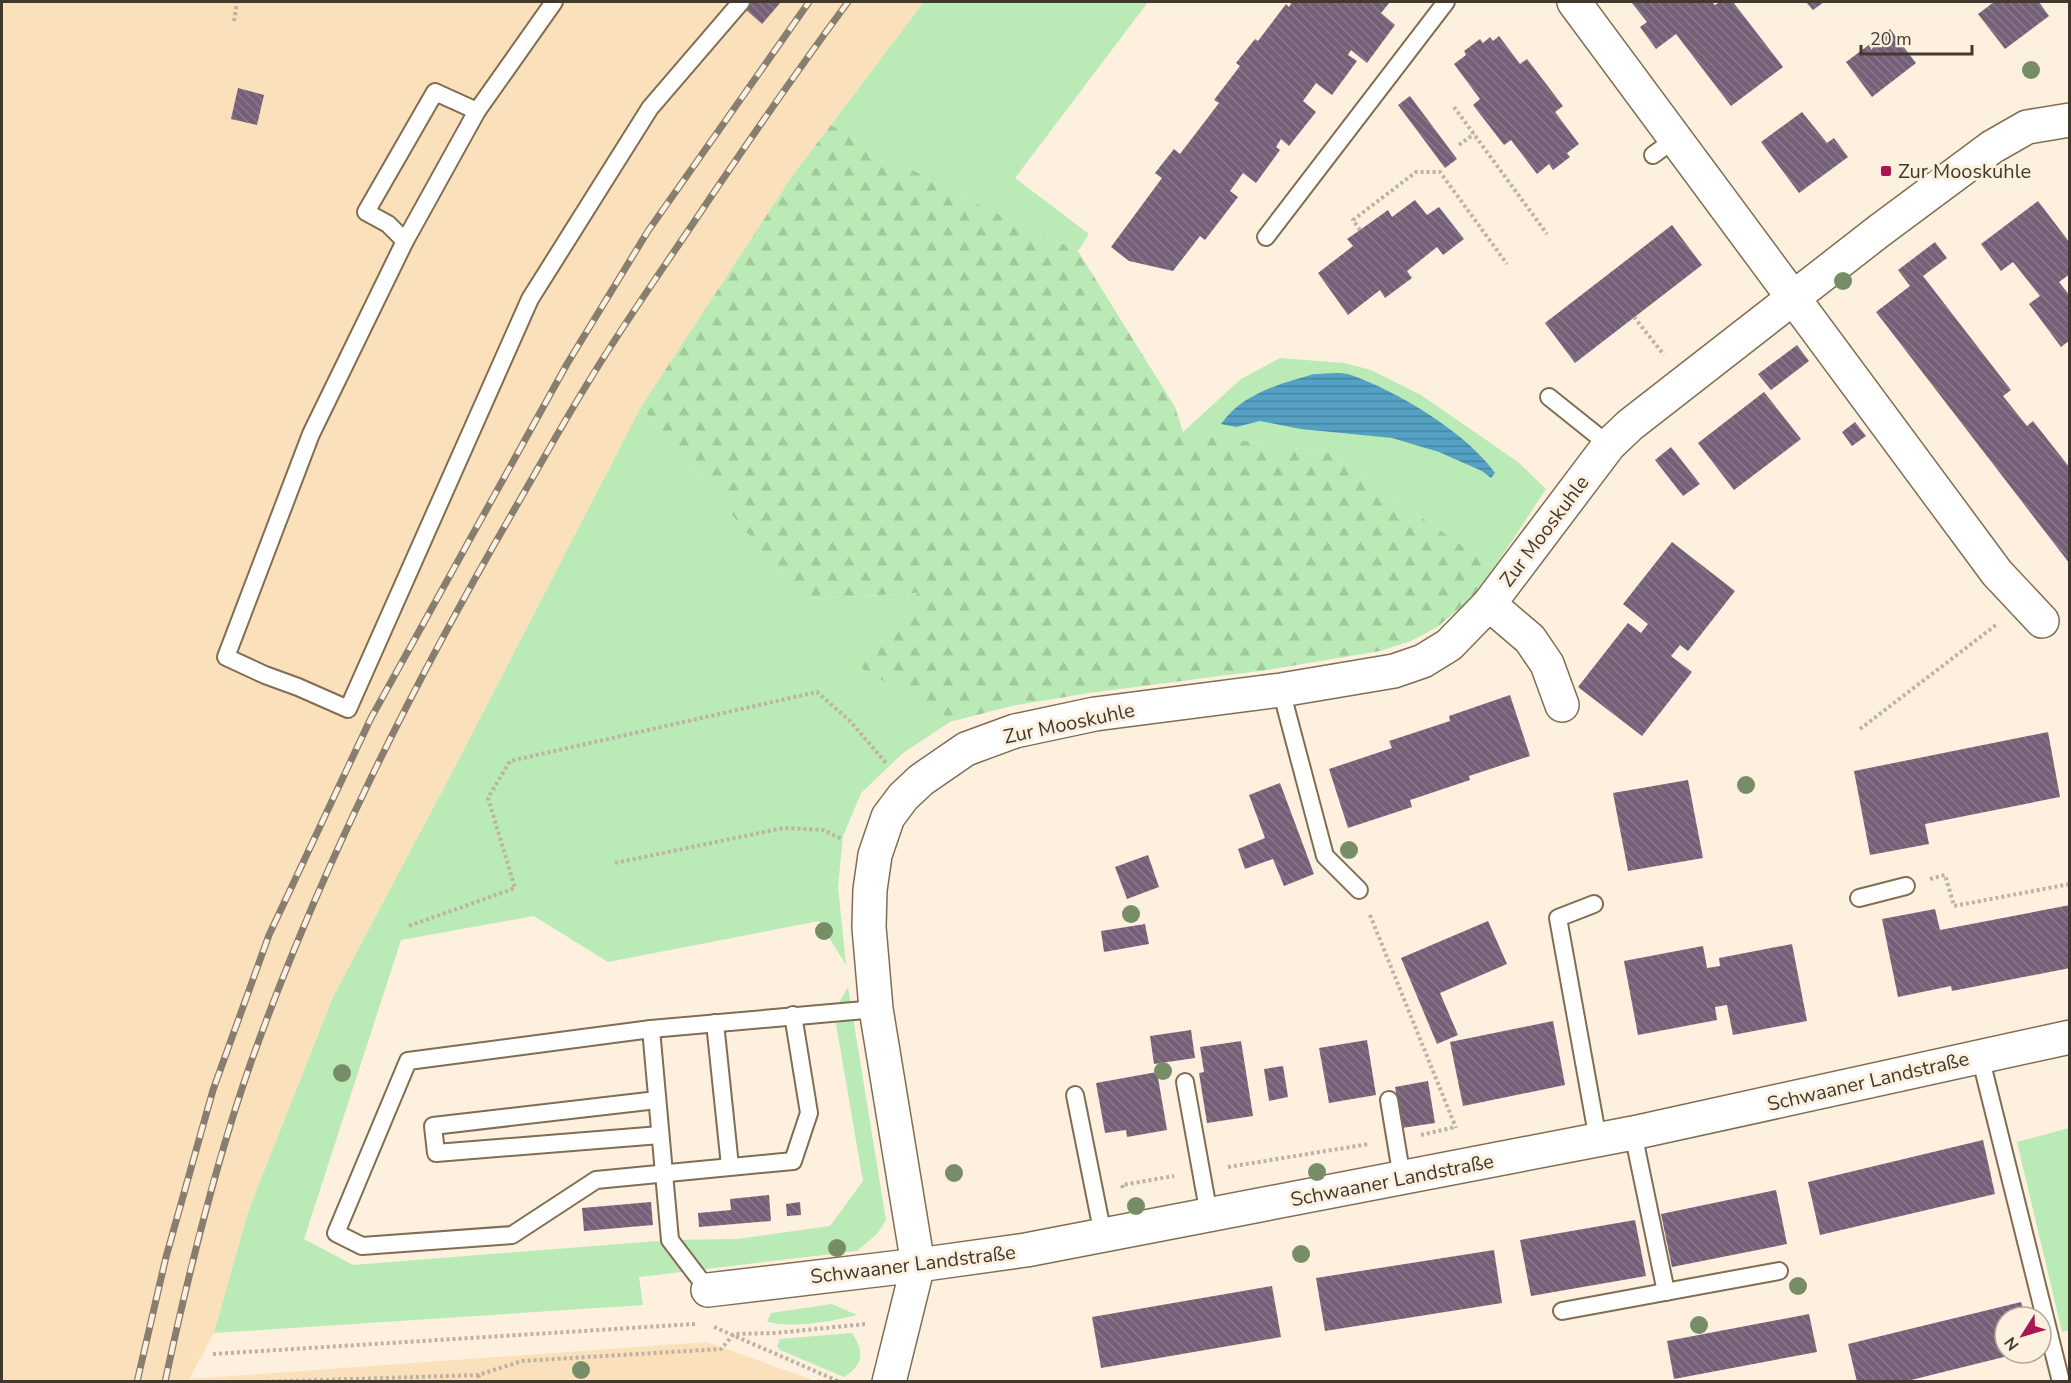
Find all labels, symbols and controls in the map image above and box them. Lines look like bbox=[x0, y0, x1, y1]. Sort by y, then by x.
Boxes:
scale bar bbox=[1861, 18, 1972, 56]
text: 20 m bbox=[1870, 27, 1912, 51]
place label: Zur Mooskuhle bbox=[1898, 158, 2031, 185]
marker: Zur Mooskuhle bbox=[1879, 164, 1893, 178]
street label: Zur Mooskuhle bbox=[1494, 470, 1595, 593]
street label: Zur Mooskuhle bbox=[1001, 696, 1137, 751]
street label: Schwaaner Landstraße bbox=[1764, 1045, 1972, 1118]
street label: Schwaaner Landstraße bbox=[1288, 1148, 1496, 1213]
street label: Schwaaner Landstraße bbox=[809, 1239, 1017, 1290]
north arrow bbox=[1993, 1305, 2053, 1365]
text: N bbox=[1999, 1332, 2024, 1355]

